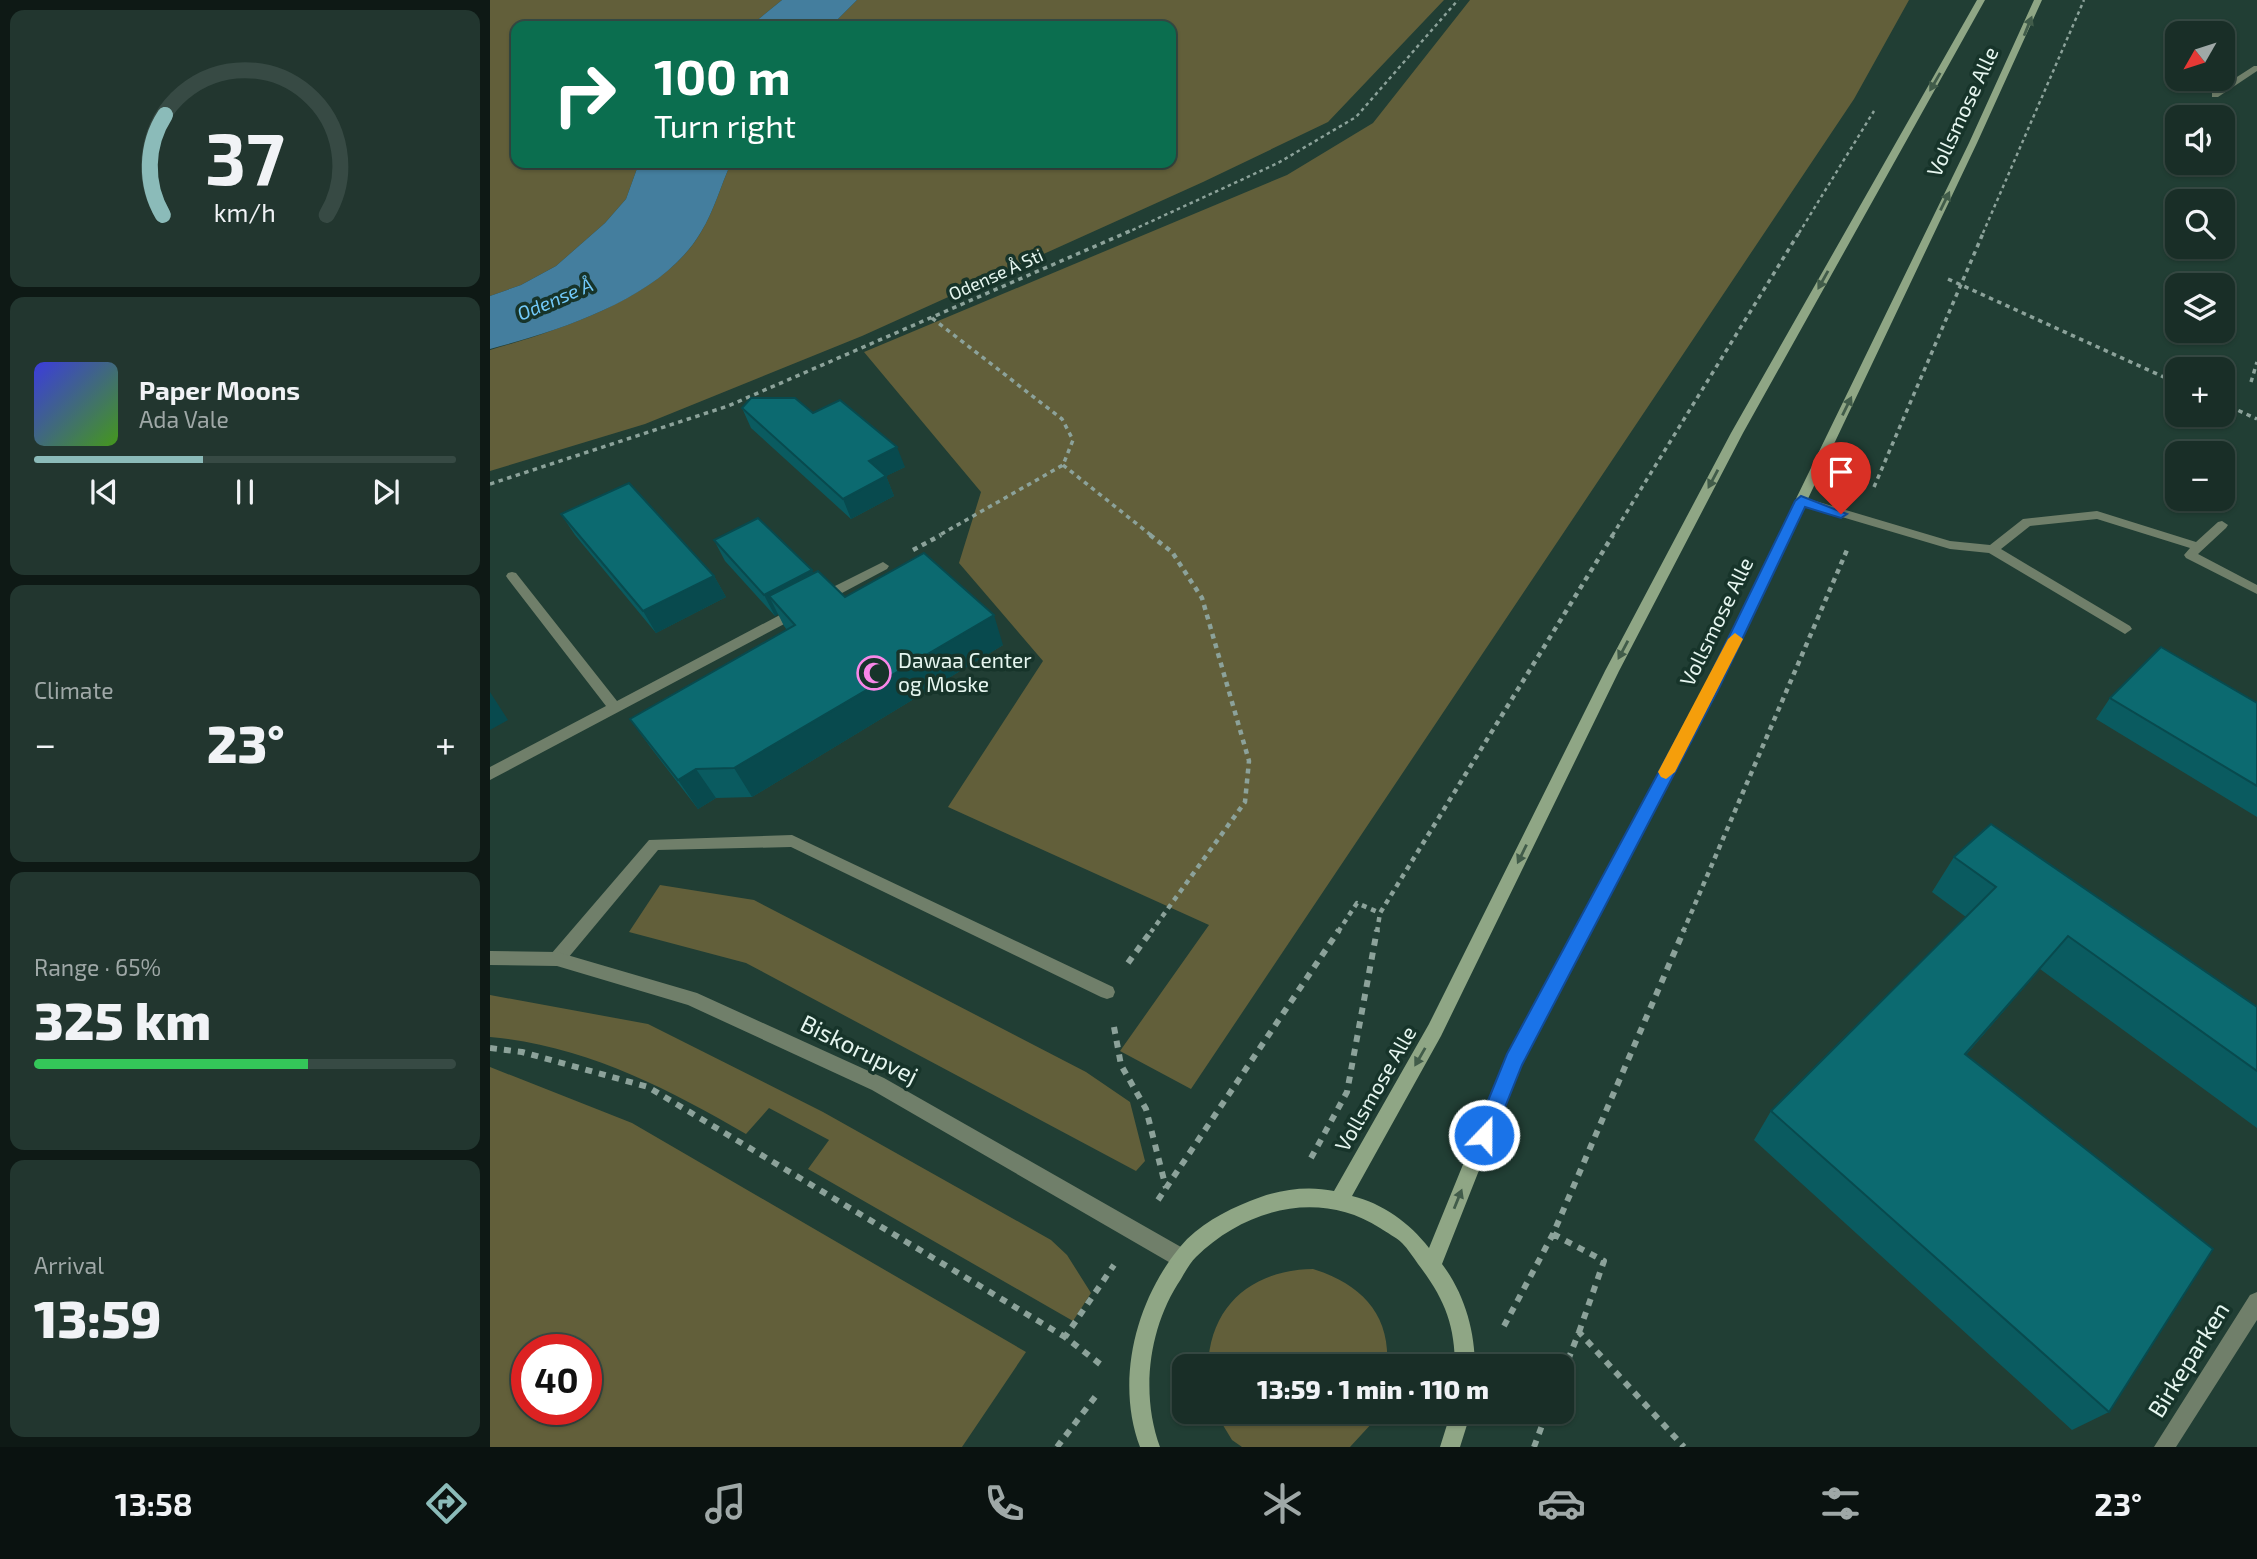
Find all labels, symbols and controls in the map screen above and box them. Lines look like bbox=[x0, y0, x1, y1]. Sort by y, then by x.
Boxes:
one-way arrow bbox=[2022, 15, 2033, 36]
north arrow bbox=[2165, 21, 2235, 91]
map controls bbox=[2165, 21, 2235, 511]
street label: Vollsmose Alle bbox=[1921, 42, 2003, 180]
text: 100 m bbox=[654, 46, 791, 105]
icon: right bbox=[539, 49, 630, 140]
one-way arrow bbox=[1929, 73, 1942, 92]
button: sound bbox=[2165, 105, 2235, 175]
text: Turn right bbox=[654, 106, 796, 144]
text: 37 bbox=[205, 112, 285, 200]
button: search bbox=[2165, 189, 2235, 259]
one-way arrow bbox=[1940, 191, 1951, 211]
text: km/h bbox=[214, 197, 276, 227]
street label: Odense Å Sti bbox=[945, 244, 1046, 305]
one-way arrow bbox=[1817, 270, 1829, 290]
water label: Odense Å bbox=[513, 272, 596, 325]
button: layers bbox=[2165, 273, 2235, 343]
button: + bbox=[2165, 357, 2235, 427]
text: Paper Moons bbox=[139, 374, 300, 405]
one-way arrow bbox=[1841, 396, 1853, 416]
text: Ada Vale bbox=[139, 405, 229, 433]
button: − bbox=[2165, 441, 2235, 511]
pin bbox=[1811, 442, 1871, 514]
icon: arrive bbox=[1822, 453, 1860, 491]
one-way arrow bbox=[1707, 469, 1719, 489]
icon: previous bbox=[85, 473, 123, 511]
icon: pause bbox=[226, 473, 264, 511]
icon: next bbox=[367, 473, 405, 511]
street label: Vollsmose Alle bbox=[1674, 553, 1758, 690]
one-way arrow bbox=[1617, 640, 1629, 660]
place label: Dawaa Center og Moske bbox=[898, 647, 1032, 696]
mosque icon: Dawaa Center og Moske bbox=[855, 654, 893, 692]
text: Climate bbox=[34, 676, 114, 704]
text: 23° bbox=[207, 711, 285, 773]
text: − bbox=[34, 720, 56, 766]
text: + bbox=[435, 720, 456, 766]
one-way arrow bbox=[1516, 844, 1528, 864]
text: Range · 65% bbox=[34, 953, 161, 981]
text: 325 km bbox=[34, 988, 211, 1050]
street label: Biskorupvej bbox=[796, 1008, 923, 1090]
street label: Vollsmose Alle bbox=[1329, 1021, 1421, 1155]
one-way arrow bbox=[1414, 1047, 1426, 1067]
position arrow bbox=[1447, 1098, 1521, 1172]
one-way arrow bbox=[1453, 1188, 1464, 1209]
text: Arrival bbox=[34, 1251, 104, 1279]
text: 13:59 bbox=[34, 1286, 162, 1348]
street label: Birkeparken bbox=[2141, 1296, 2235, 1422]
speed limit sign: 40 bbox=[511, 1334, 602, 1425]
text: 13:59 · 1 min · 110 m bbox=[1257, 1373, 1489, 1404]
icon: directions bbox=[422, 1479, 471, 1528]
icon: music bbox=[701, 1479, 750, 1528]
icon: phone bbox=[980, 1479, 1029, 1528]
icon: climate bbox=[1258, 1479, 1307, 1528]
icon: car bbox=[1537, 1479, 1586, 1528]
icon: filters bbox=[1816, 1479, 1865, 1528]
text: 13:58 bbox=[115, 1484, 193, 1522]
text: 23° bbox=[2094, 1484, 2142, 1522]

